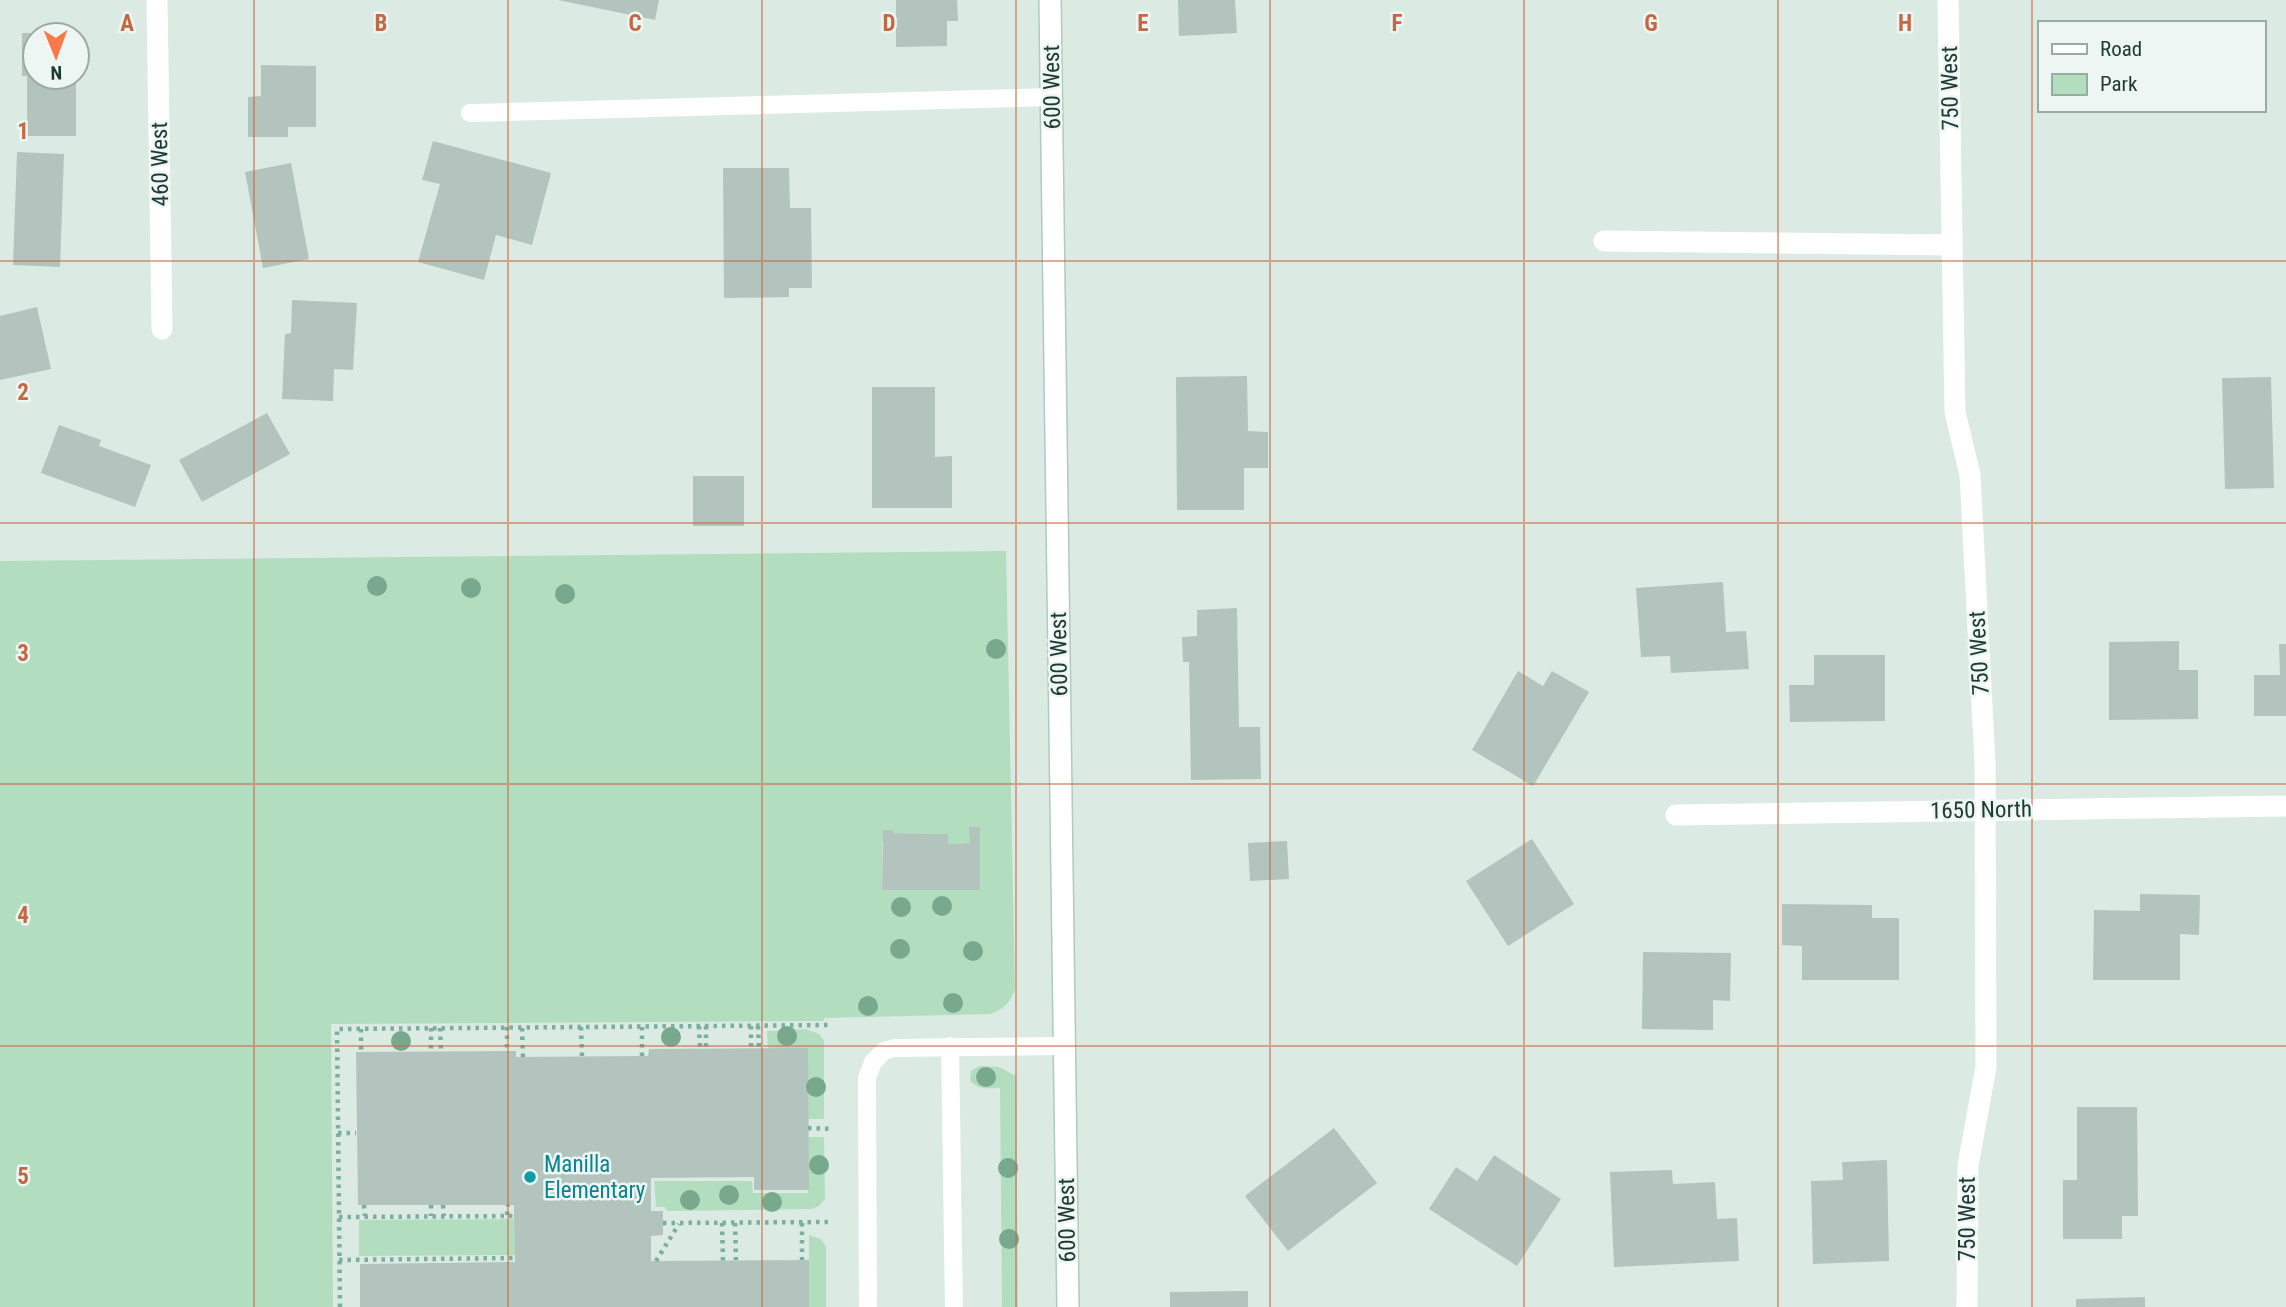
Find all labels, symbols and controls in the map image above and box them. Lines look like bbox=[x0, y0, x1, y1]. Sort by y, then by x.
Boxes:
text: A bbox=[120, 10, 134, 37]
text: B bbox=[375, 10, 387, 37]
text: C bbox=[628, 10, 642, 37]
text: D bbox=[883, 10, 896, 37]
text: E bbox=[1137, 10, 1149, 37]
text: F bbox=[1392, 10, 1403, 37]
text: G bbox=[1644, 10, 1658, 37]
text: H bbox=[1898, 10, 1912, 37]
north arrow bbox=[21, 21, 91, 91]
legend bbox=[2038, 21, 2265, 112]
text: Road bbox=[2100, 37, 2142, 61]
street label: 600 West bbox=[1038, 44, 1066, 130]
street label: 750 West bbox=[1936, 45, 1964, 131]
text: N bbox=[50, 61, 62, 84]
text: Park bbox=[2100, 72, 2138, 96]
text: 1 bbox=[17, 118, 29, 145]
street label: 460 West bbox=[146, 121, 174, 207]
text: 2 bbox=[17, 379, 29, 406]
street label: 750 West bbox=[1963, 610, 1995, 696]
street label: 600 West bbox=[1045, 611, 1073, 697]
text: 3 bbox=[17, 640, 29, 667]
street label: 1650 North bbox=[1930, 796, 2032, 824]
text: 4 bbox=[17, 902, 29, 929]
place label: Manilla Elementary bbox=[544, 1151, 646, 1204]
text: 5 bbox=[17, 1163, 29, 1190]
marker: Manilla Elementary bbox=[522, 1169, 538, 1185]
street label: 600 West bbox=[1053, 1177, 1081, 1263]
street label: 750 West bbox=[1954, 1177, 1981, 1261]

